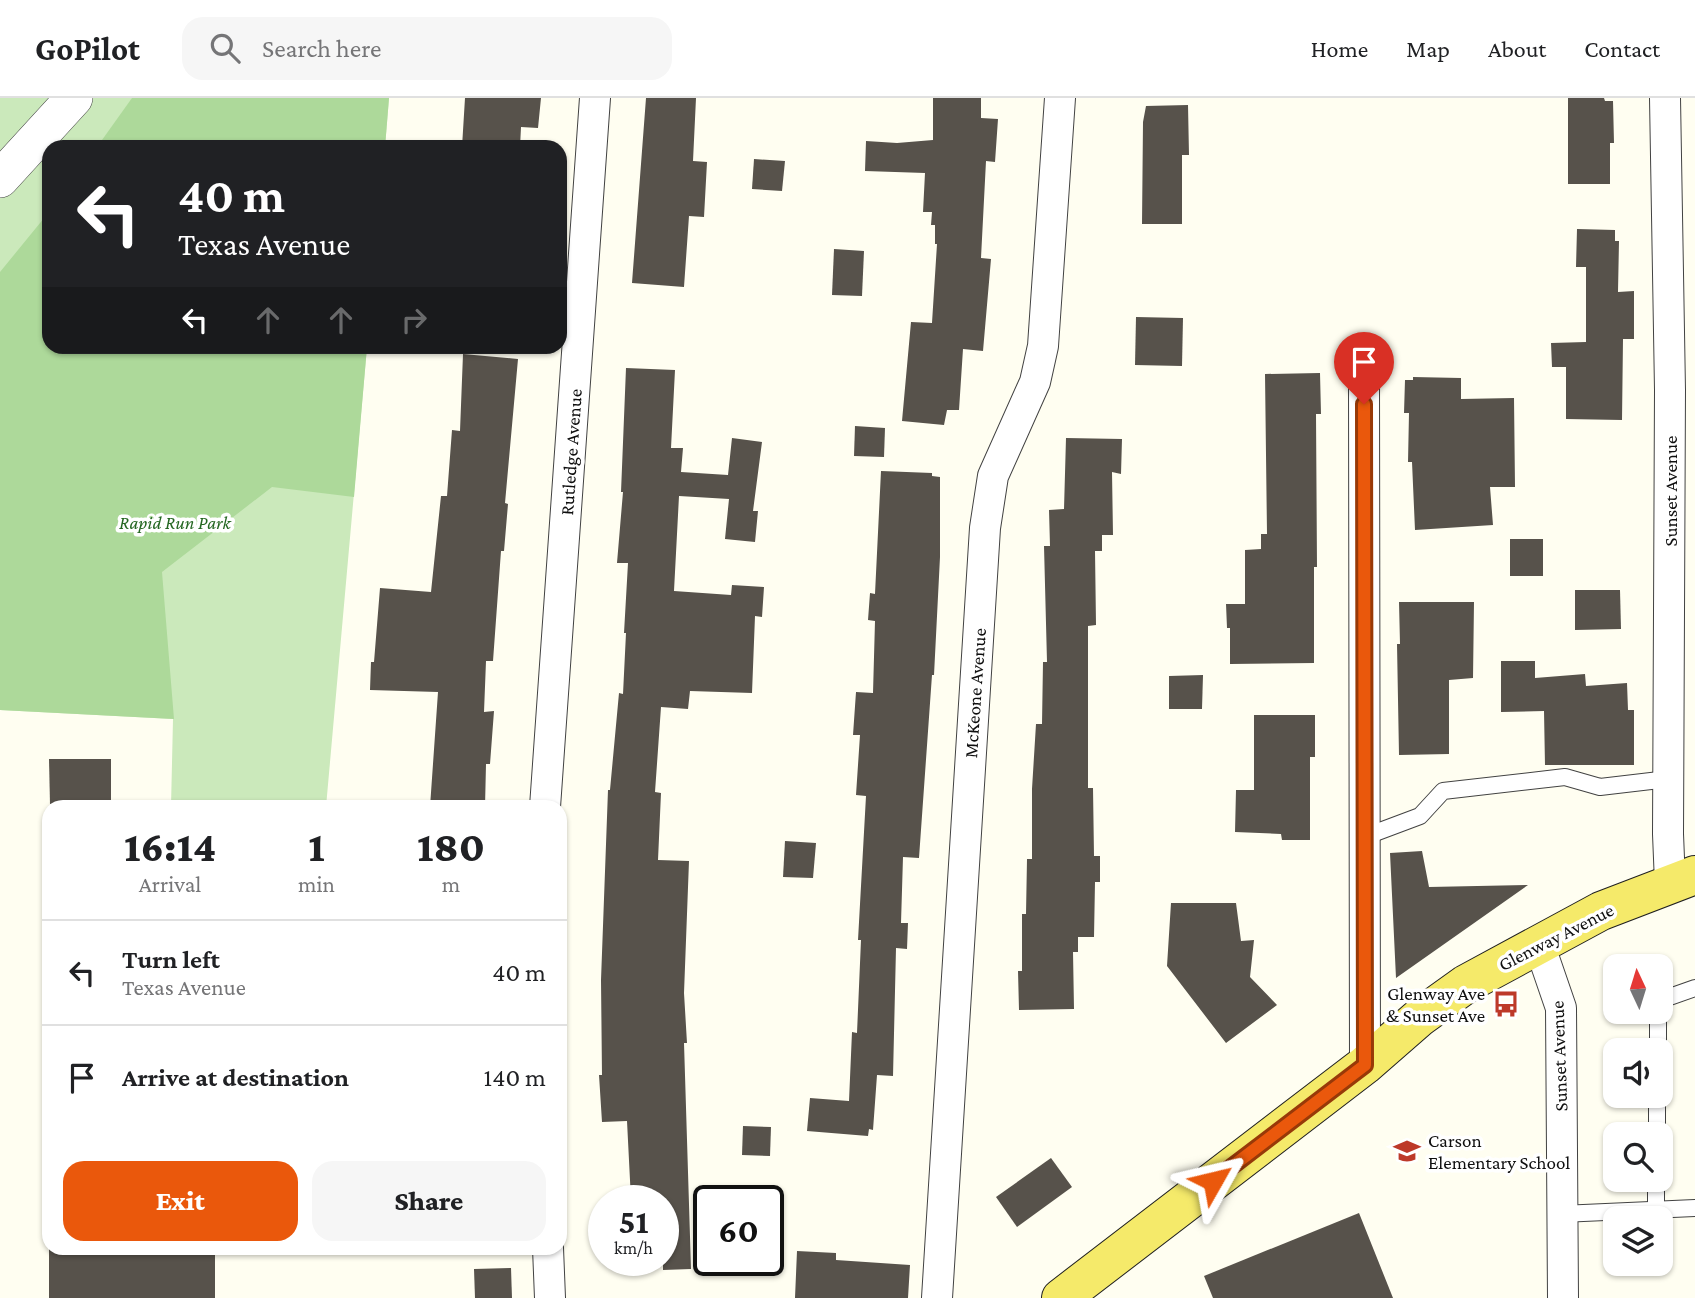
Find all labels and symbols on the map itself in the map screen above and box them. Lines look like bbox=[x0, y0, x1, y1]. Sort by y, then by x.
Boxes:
pin bbox=[1334, 332, 1394, 404]
street label: Rutledge Avenue bbox=[556, 388, 586, 516]
street label: Sunset Avenue bbox=[1660, 436, 1681, 546]
park label: Rapid Run Park bbox=[119, 512, 232, 533]
street label: McKeone Avenue bbox=[960, 627, 990, 759]
street label: Glenway Avenue bbox=[1495, 899, 1617, 975]
north arrow bbox=[1603, 954, 1673, 1024]
place label: Glenway Ave & Sunset Ave bbox=[1386, 983, 1485, 1026]
bus stop icon: Glenway Ave & Sunset Ave bbox=[1491, 989, 1521, 1019]
street label: Sunset Avenue bbox=[1547, 1000, 1571, 1112]
place label: Carson Elementary School bbox=[1428, 1130, 1570, 1173]
school or university icon: Carson Elementary School bbox=[1392, 1136, 1422, 1166]
position arrow bbox=[1176, 1144, 1250, 1218]
speed limit sign: 60 bbox=[693, 1185, 784, 1276]

